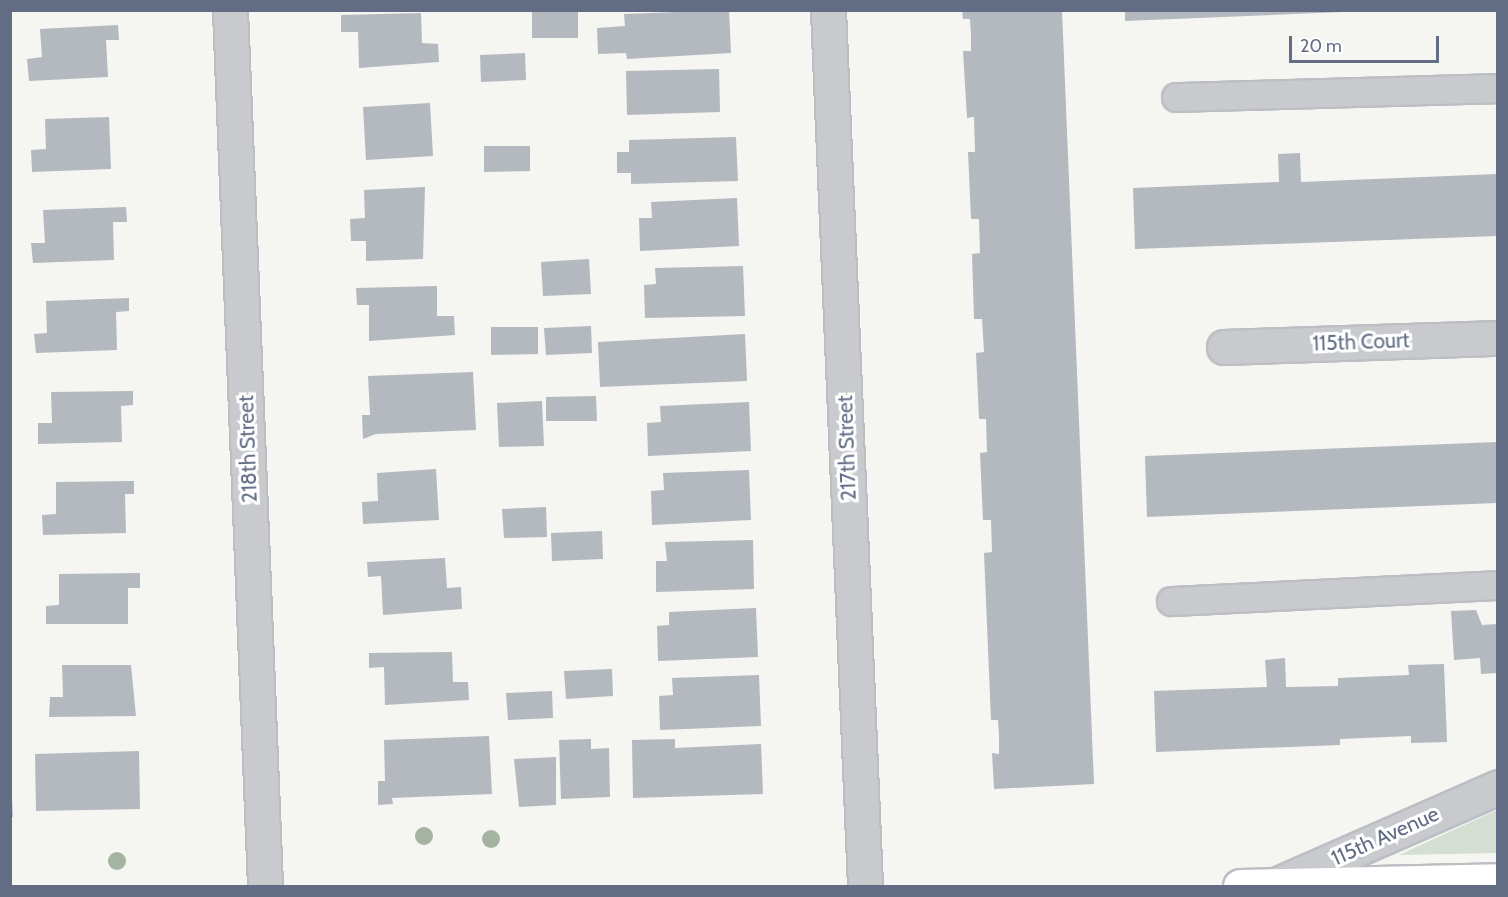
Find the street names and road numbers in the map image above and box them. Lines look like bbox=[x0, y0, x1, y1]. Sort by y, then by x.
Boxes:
street label: 115th Court bbox=[1312, 328, 1410, 356]
street label: 218th Street bbox=[234, 395, 262, 503]
street label: 217th Street bbox=[833, 395, 861, 501]
street label: 115th Avenue bbox=[1327, 801, 1443, 871]

